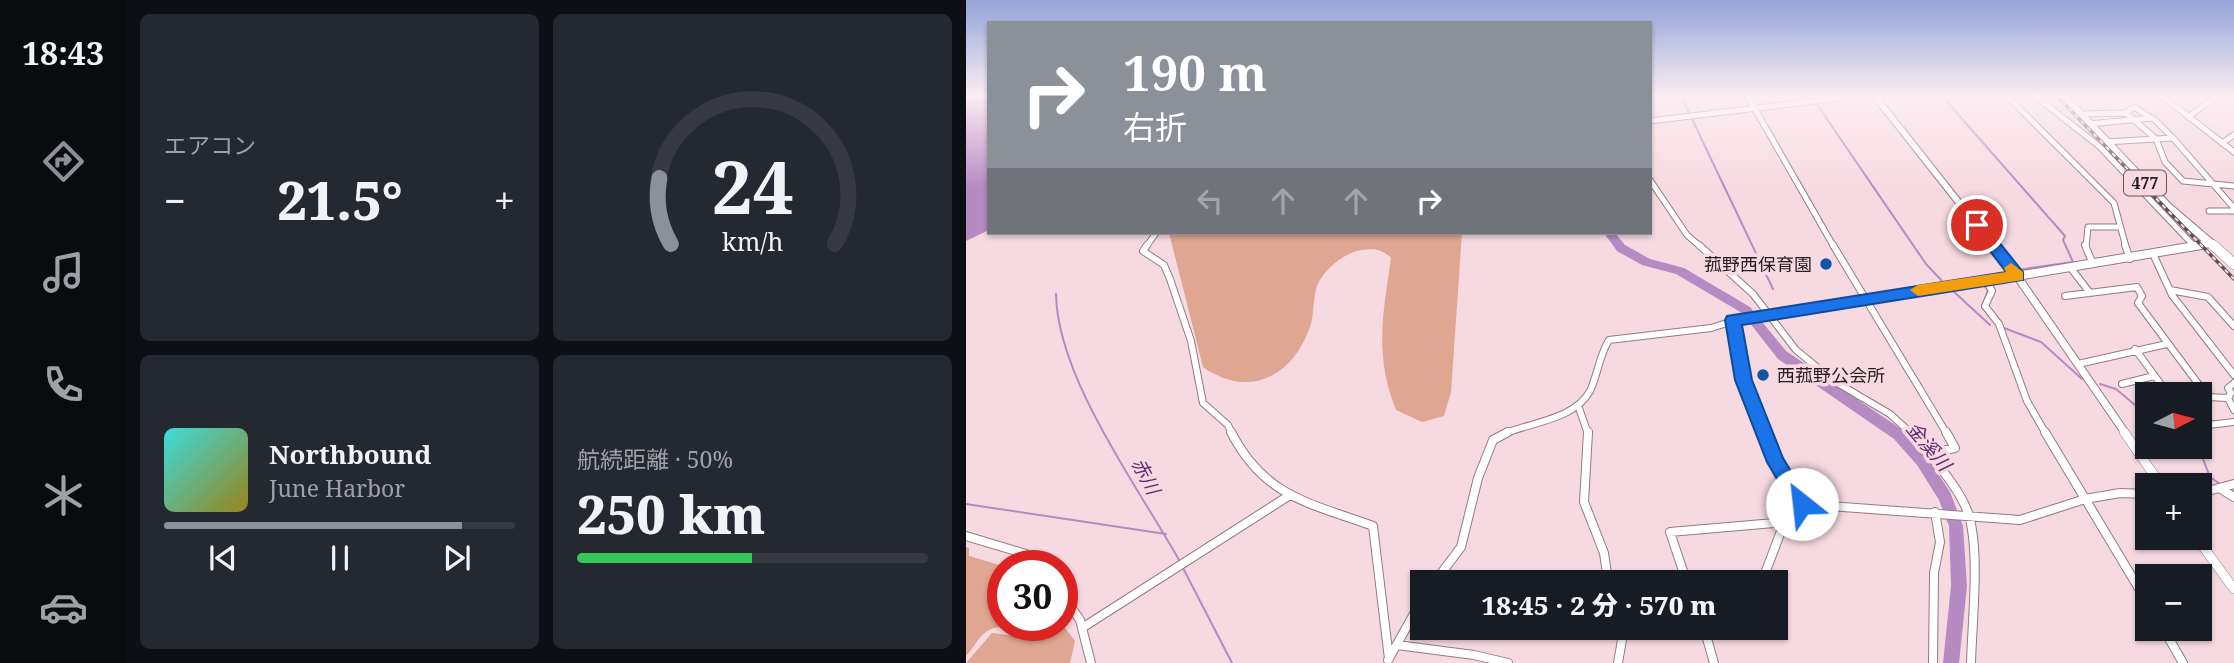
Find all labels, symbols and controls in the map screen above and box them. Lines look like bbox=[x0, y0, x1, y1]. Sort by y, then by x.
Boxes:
text: 18:43 bbox=[22, 31, 104, 74]
text: 190 m bbox=[1123, 39, 1267, 105]
icon: right bbox=[1008, 49, 1099, 140]
text: 右折 bbox=[1123, 105, 1187, 148]
text: エアコン bbox=[164, 129, 256, 161]
text: 24 bbox=[711, 136, 794, 235]
icon: directions bbox=[39, 137, 88, 186]
text: 21.5° bbox=[277, 164, 403, 235]
road number: 477 bbox=[2124, 170, 2166, 196]
text: − bbox=[164, 174, 186, 226]
text: + bbox=[494, 174, 515, 226]
icon: left bbox=[1191, 182, 1229, 220]
icon: ahead bbox=[1264, 182, 1302, 220]
icon: ahead bbox=[1337, 182, 1375, 220]
icon: right bbox=[1410, 182, 1448, 220]
pin bbox=[1947, 195, 2007, 255]
icon: arrive bbox=[1958, 206, 1996, 244]
text: km/h bbox=[722, 223, 783, 257]
icon: music bbox=[39, 248, 88, 297]
place label: 菰野西保育園 bbox=[1704, 252, 1812, 276]
marker: 菰野西保育園 bbox=[1818, 256, 1834, 272]
icon: phone bbox=[39, 360, 88, 409]
place label: 西菰野公会所 bbox=[1777, 363, 1885, 387]
marker: 西菰野公会所 bbox=[1755, 367, 1771, 383]
north arrow bbox=[2135, 382, 2212, 458]
map controls bbox=[2135, 382, 2212, 641]
water label: 金溪川 bbox=[1901, 416, 1959, 478]
text: Northbound bbox=[269, 436, 431, 472]
text: 航続距離 · 50% bbox=[577, 443, 733, 475]
water label: 赤川 bbox=[1126, 453, 1167, 501]
position arrow bbox=[1765, 467, 1839, 541]
icon: climate bbox=[39, 471, 88, 520]
text: June Harbor bbox=[269, 472, 405, 504]
button: + bbox=[2135, 473, 2212, 550]
text: 250 km bbox=[577, 478, 765, 549]
icon: previous bbox=[204, 539, 242, 577]
icon: pause bbox=[321, 539, 359, 577]
icon: next bbox=[438, 539, 476, 577]
speed limit sign: 30 bbox=[987, 550, 1078, 641]
button: − bbox=[2135, 564, 2212, 641]
icon: car bbox=[39, 583, 88, 632]
text: 18:45 · 2 分 · 570 m bbox=[1482, 587, 1716, 623]

